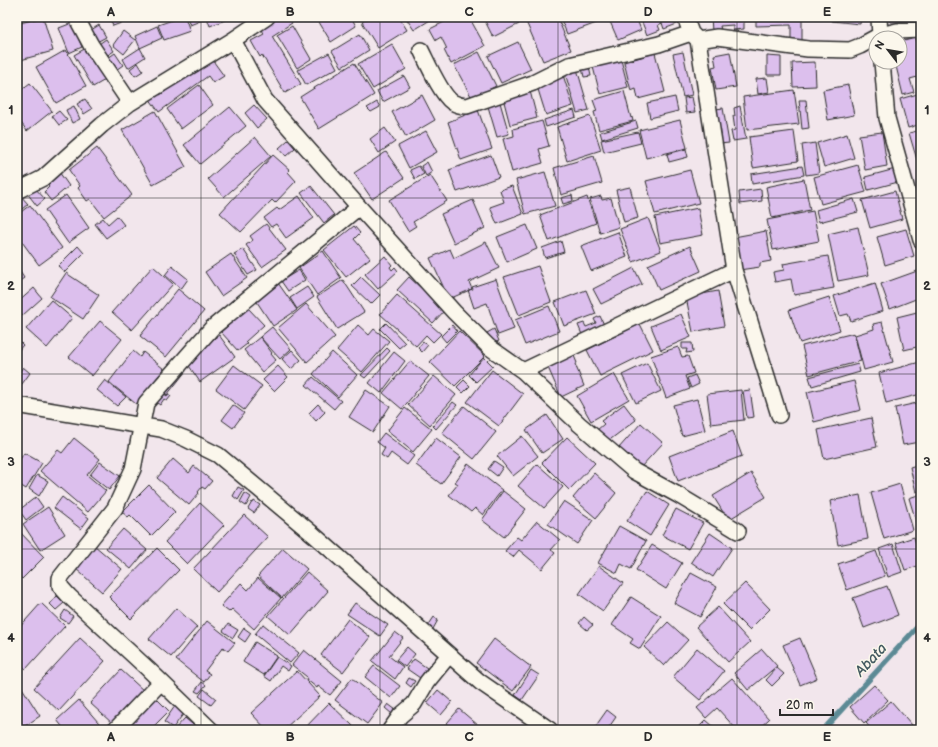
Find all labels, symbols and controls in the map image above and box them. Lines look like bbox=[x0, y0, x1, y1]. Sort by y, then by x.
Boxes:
text: A bbox=[106, 4, 115, 20]
text: B bbox=[285, 4, 295, 20]
text: C bbox=[464, 4, 474, 20]
text: D bbox=[643, 4, 653, 20]
text: E bbox=[823, 4, 832, 20]
north arrow bbox=[868, 30, 908, 70]
text: N bbox=[872, 38, 888, 52]
text: 1 bbox=[8, 102, 14, 118]
text: 1 bbox=[924, 102, 930, 118]
text: 2 bbox=[7, 278, 15, 294]
text: 2 bbox=[923, 278, 931, 294]
text: 3 bbox=[7, 454, 15, 470]
text: 3 bbox=[923, 454, 931, 470]
text: 4 bbox=[7, 630, 15, 646]
text: 4 bbox=[923, 630, 931, 646]
water label: Abata bbox=[850, 639, 891, 681]
scale bar bbox=[780, 691, 833, 717]
text: 20 m bbox=[786, 698, 813, 713]
text: A bbox=[106, 729, 115, 745]
text: B bbox=[285, 729, 295, 745]
text: C bbox=[464, 729, 474, 745]
text: D bbox=[643, 729, 653, 745]
text: E bbox=[823, 729, 832, 745]

